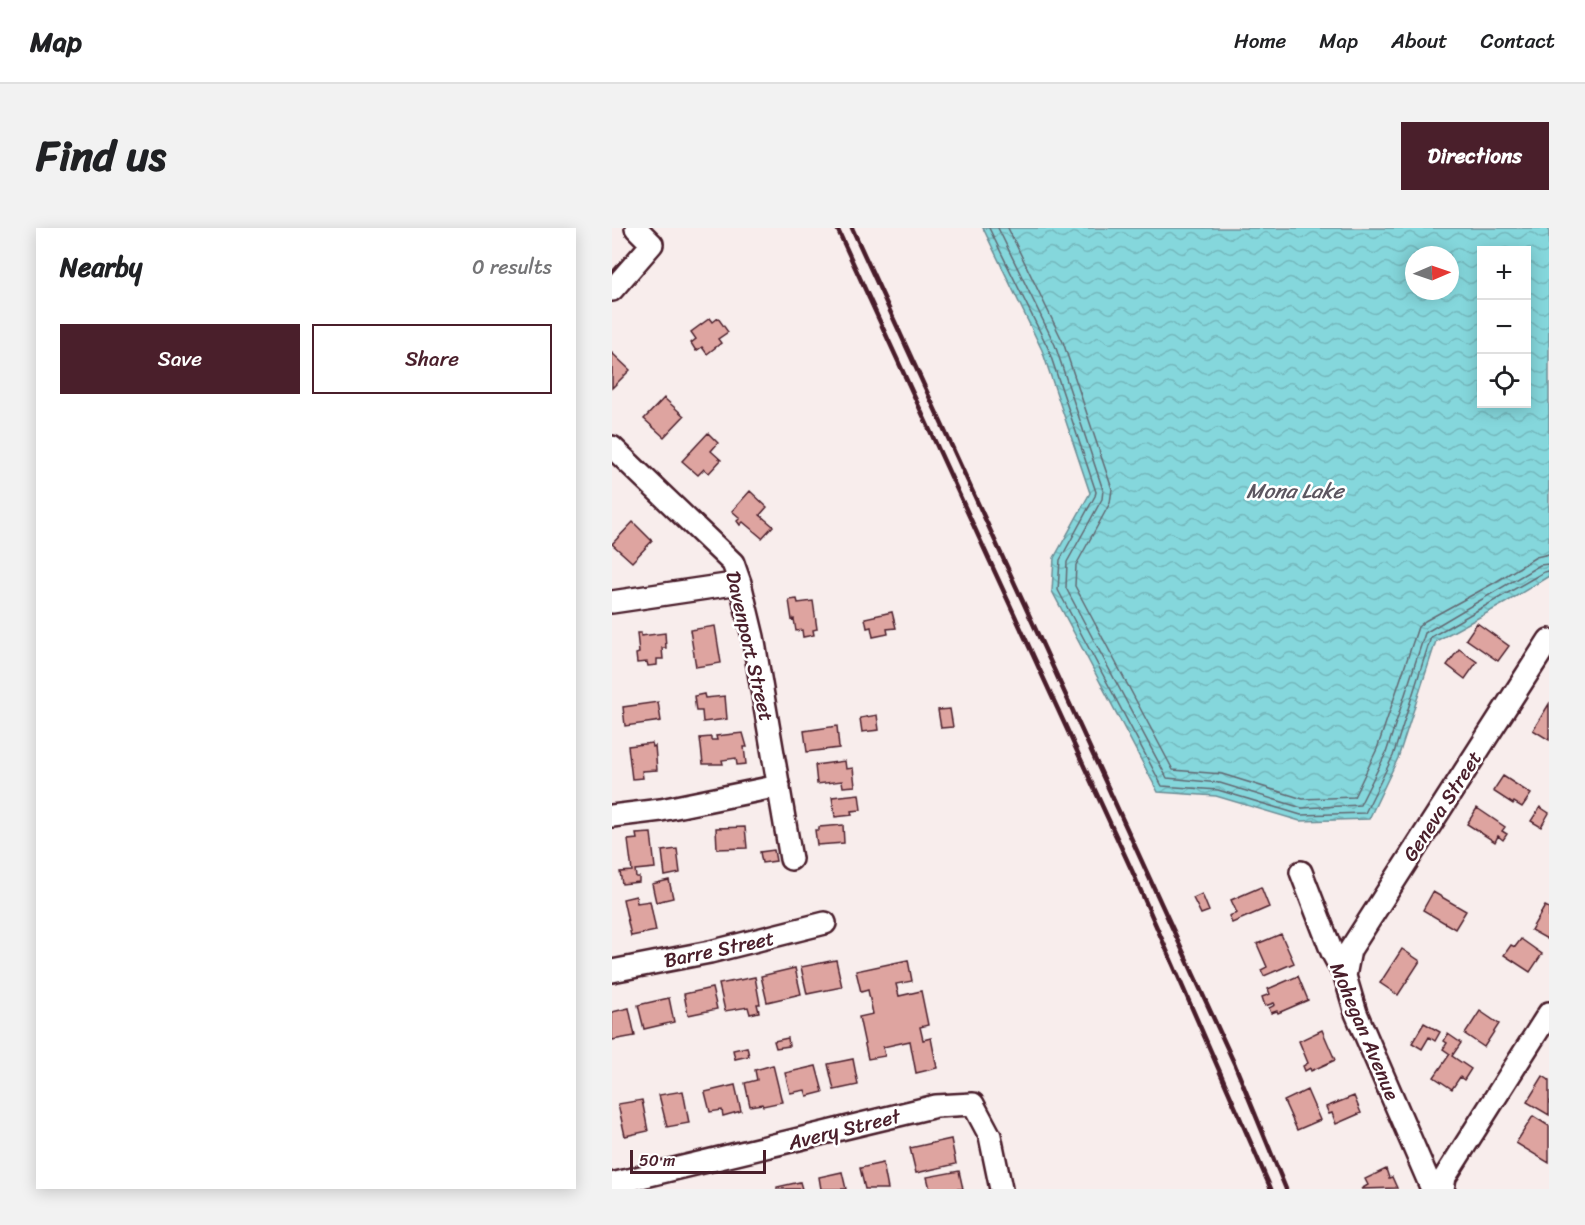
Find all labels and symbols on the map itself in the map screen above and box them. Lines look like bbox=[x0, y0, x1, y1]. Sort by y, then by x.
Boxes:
north arrow bbox=[1405, 246, 1459, 300]
water label: Mona Lake bbox=[1246, 472, 1346, 510]
street label: Davenport Street bbox=[715, 568, 784, 725]
street label: Geneva Street bbox=[1393, 743, 1492, 869]
street label: Barre Street bbox=[661, 921, 778, 978]
street label: Mohegan Avenue bbox=[1320, 957, 1410, 1106]
street label: Avery Street bbox=[783, 1098, 905, 1161]
scale bar bbox=[630, 1147, 766, 1174]

